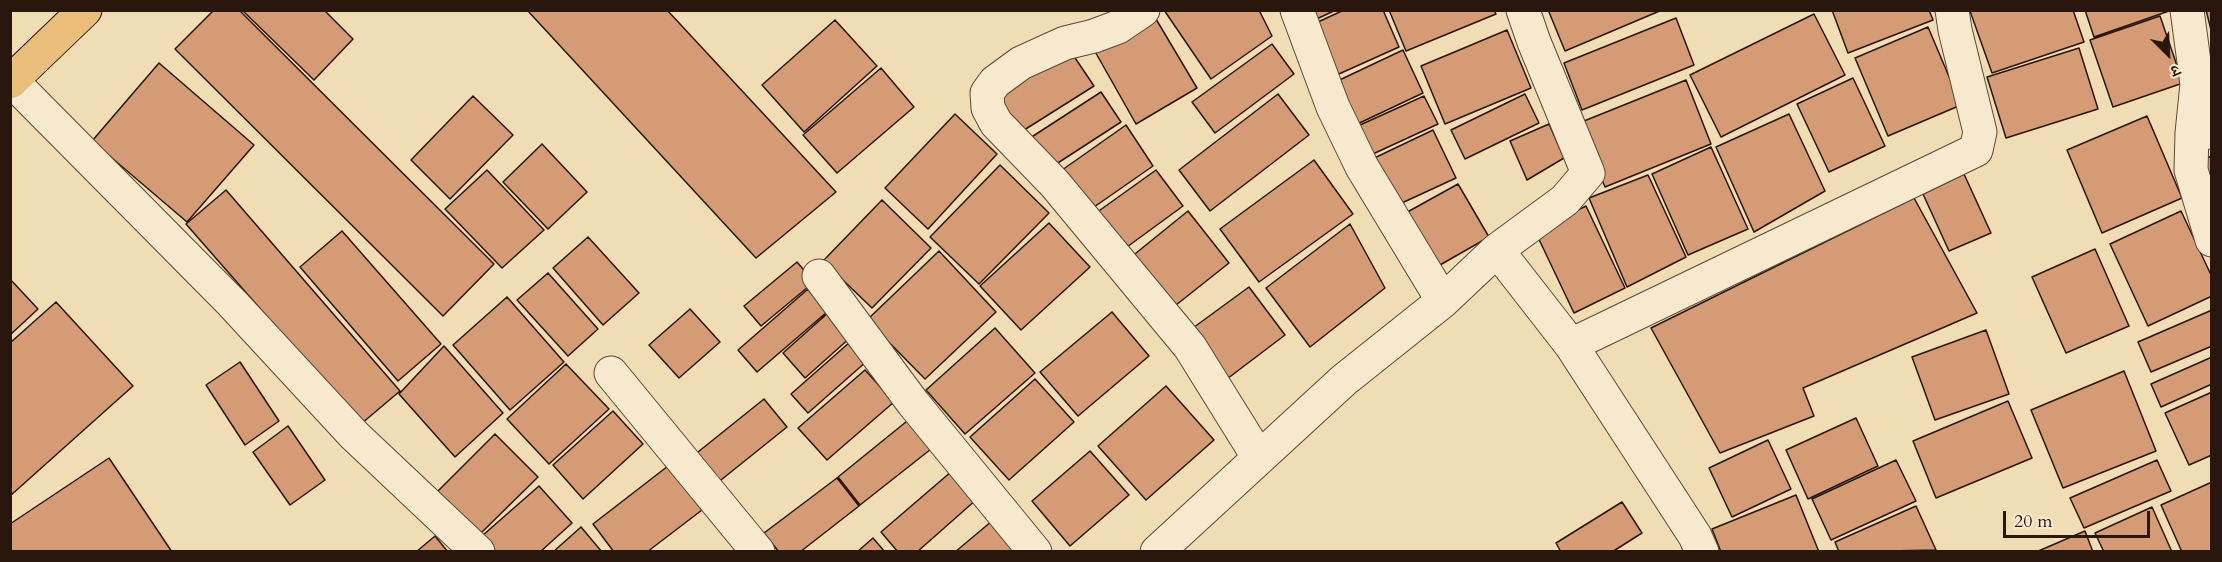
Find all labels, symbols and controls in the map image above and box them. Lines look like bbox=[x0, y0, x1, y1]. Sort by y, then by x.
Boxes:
north arrow bbox=[2138, 24, 2198, 84]
text: उ bbox=[2167, 59, 2184, 82]
scale bar bbox=[2006, 499, 2153, 537]
text: 20 m bbox=[2014, 509, 2053, 534]

